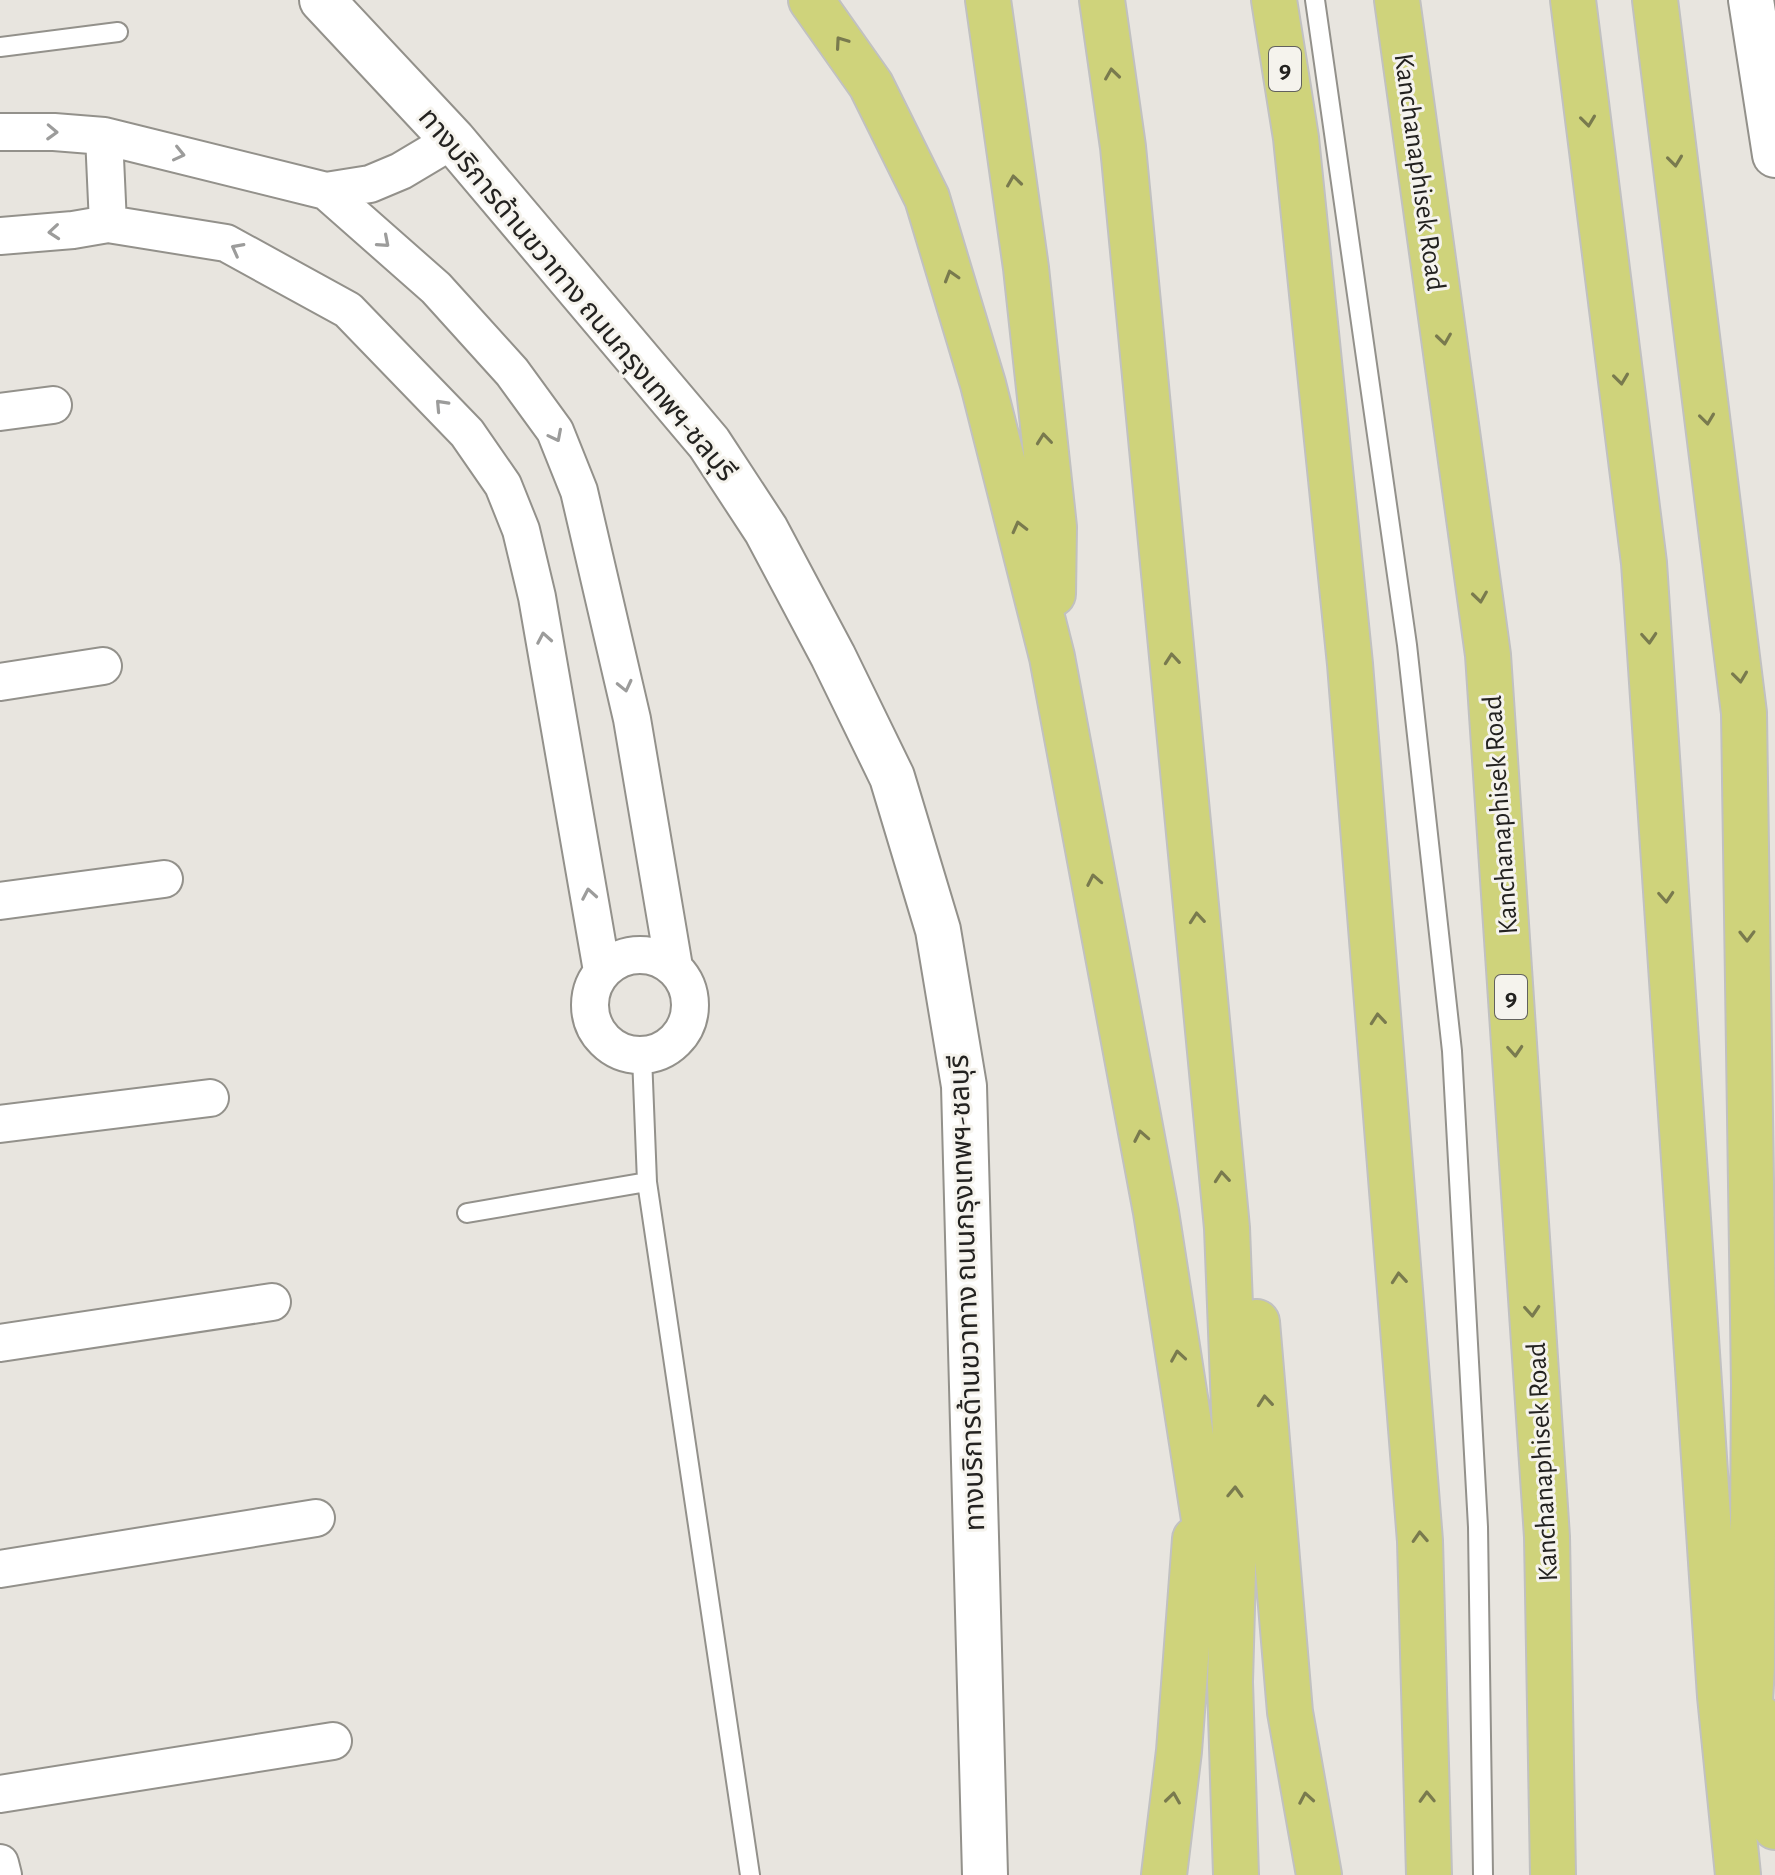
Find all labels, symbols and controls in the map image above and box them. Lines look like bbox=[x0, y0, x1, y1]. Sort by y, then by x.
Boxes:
one-way arrow bbox=[836, 37, 851, 51]
road number: 9 bbox=[1269, 47, 1301, 91]
street label: Kanchanaphisek Road bbox=[1388, 52, 1450, 293]
one-way arrow bbox=[1104, 67, 1121, 81]
street label: ทางบริการด้านขวาทาง ถนนกรุงเทพฯ-ชลบุรี bbox=[412, 102, 742, 488]
one-way arrow bbox=[1579, 115, 1596, 128]
one-way arrow bbox=[46, 124, 59, 141]
one-way arrow bbox=[172, 145, 186, 162]
one-way arrow bbox=[1667, 155, 1684, 168]
one-way arrow bbox=[1006, 174, 1023, 188]
one-way arrow bbox=[47, 223, 60, 240]
one-way arrow bbox=[375, 233, 390, 247]
one-way arrow bbox=[230, 244, 245, 259]
one-way arrow bbox=[944, 270, 960, 283]
one-way arrow bbox=[1435, 332, 1452, 346]
one-way arrow bbox=[1612, 373, 1629, 386]
one-way arrow bbox=[436, 400, 451, 414]
one-way arrow bbox=[1699, 413, 1716, 426]
one-way arrow bbox=[546, 427, 562, 442]
one-way arrow bbox=[1036, 432, 1053, 445]
one-way arrow bbox=[1012, 520, 1029, 534]
one-way arrow bbox=[1471, 590, 1488, 604]
one-way arrow bbox=[537, 631, 554, 645]
one-way arrow bbox=[1640, 632, 1657, 645]
one-way arrow bbox=[1164, 652, 1181, 665]
one-way arrow bbox=[1731, 671, 1748, 684]
one-way arrow bbox=[616, 678, 633, 692]
street label: Kanchanaphisek Road bbox=[1479, 694, 1523, 935]
one-way arrow bbox=[1086, 873, 1103, 887]
one-way arrow bbox=[581, 887, 598, 901]
one-way arrow bbox=[1658, 891, 1675, 904]
one-way arrow bbox=[1189, 911, 1206, 924]
one-way arrow bbox=[1739, 930, 1756, 943]
road number: 9 bbox=[1495, 975, 1527, 1019]
one-way arrow bbox=[1370, 1012, 1387, 1025]
one-way arrow bbox=[1506, 1045, 1523, 1058]
street label: ทางบริการด้านขวาทาง ถนนกรุงเทพฯ-ชลบุรี bbox=[944, 1054, 991, 1532]
one-way arrow bbox=[1134, 1129, 1151, 1143]
one-way arrow bbox=[1213, 1170, 1230, 1183]
one-way arrow bbox=[1391, 1271, 1408, 1284]
one-way arrow bbox=[1523, 1305, 1540, 1318]
street label: Kanchanaphisek Road bbox=[1523, 1342, 1563, 1582]
one-way arrow bbox=[1170, 1349, 1187, 1363]
one-way arrow bbox=[1257, 1394, 1274, 1407]
one-way arrow bbox=[1227, 1485, 1244, 1498]
one-way arrow bbox=[1412, 1530, 1429, 1543]
one-way arrow bbox=[1418, 1790, 1436, 1803]
one-way arrow bbox=[1164, 1791, 1181, 1804]
one-way arrow bbox=[1299, 1791, 1316, 1805]

